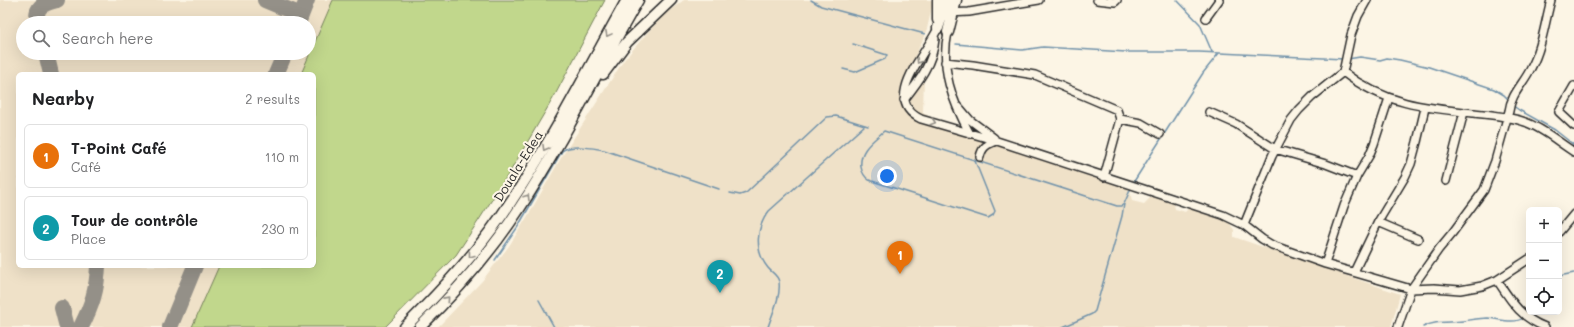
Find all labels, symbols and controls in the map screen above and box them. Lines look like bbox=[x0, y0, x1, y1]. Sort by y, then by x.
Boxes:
search box bbox=[16, 16, 316, 60]
icon: search bbox=[30, 27, 52, 49]
text: Search here bbox=[62, 28, 153, 48]
one-way arrow bbox=[605, 30, 613, 37]
one-way arrow bbox=[916, 57, 923, 64]
text: Nearby bbox=[32, 87, 94, 109]
text: 2 results bbox=[245, 90, 300, 107]
one-way arrow bbox=[929, 117, 936, 126]
street label: Douala-Edea bbox=[489, 127, 546, 204]
text: T-Point Café bbox=[71, 138, 166, 158]
one-way arrow bbox=[543, 144, 550, 151]
text: 1 bbox=[43, 148, 49, 165]
text: 110 m bbox=[265, 148, 299, 165]
text: Café bbox=[71, 158, 101, 175]
your location bbox=[877, 166, 897, 186]
one-way arrow bbox=[522, 194, 530, 201]
map controls bbox=[1526, 207, 1562, 315]
button: + bbox=[1526, 207, 1562, 243]
text: Tour de contrôle bbox=[71, 210, 198, 230]
text: 2 bbox=[42, 220, 50, 237]
text: 230 m bbox=[262, 220, 299, 237]
text: Place bbox=[71, 230, 106, 247]
pin: 1 bbox=[887, 241, 913, 274]
button: − bbox=[1526, 243, 1562, 279]
one-way arrow bbox=[469, 250, 476, 257]
pin: 2 bbox=[707, 260, 733, 293]
button: locate bbox=[1526, 279, 1562, 315]
one-way arrow bbox=[443, 297, 450, 304]

